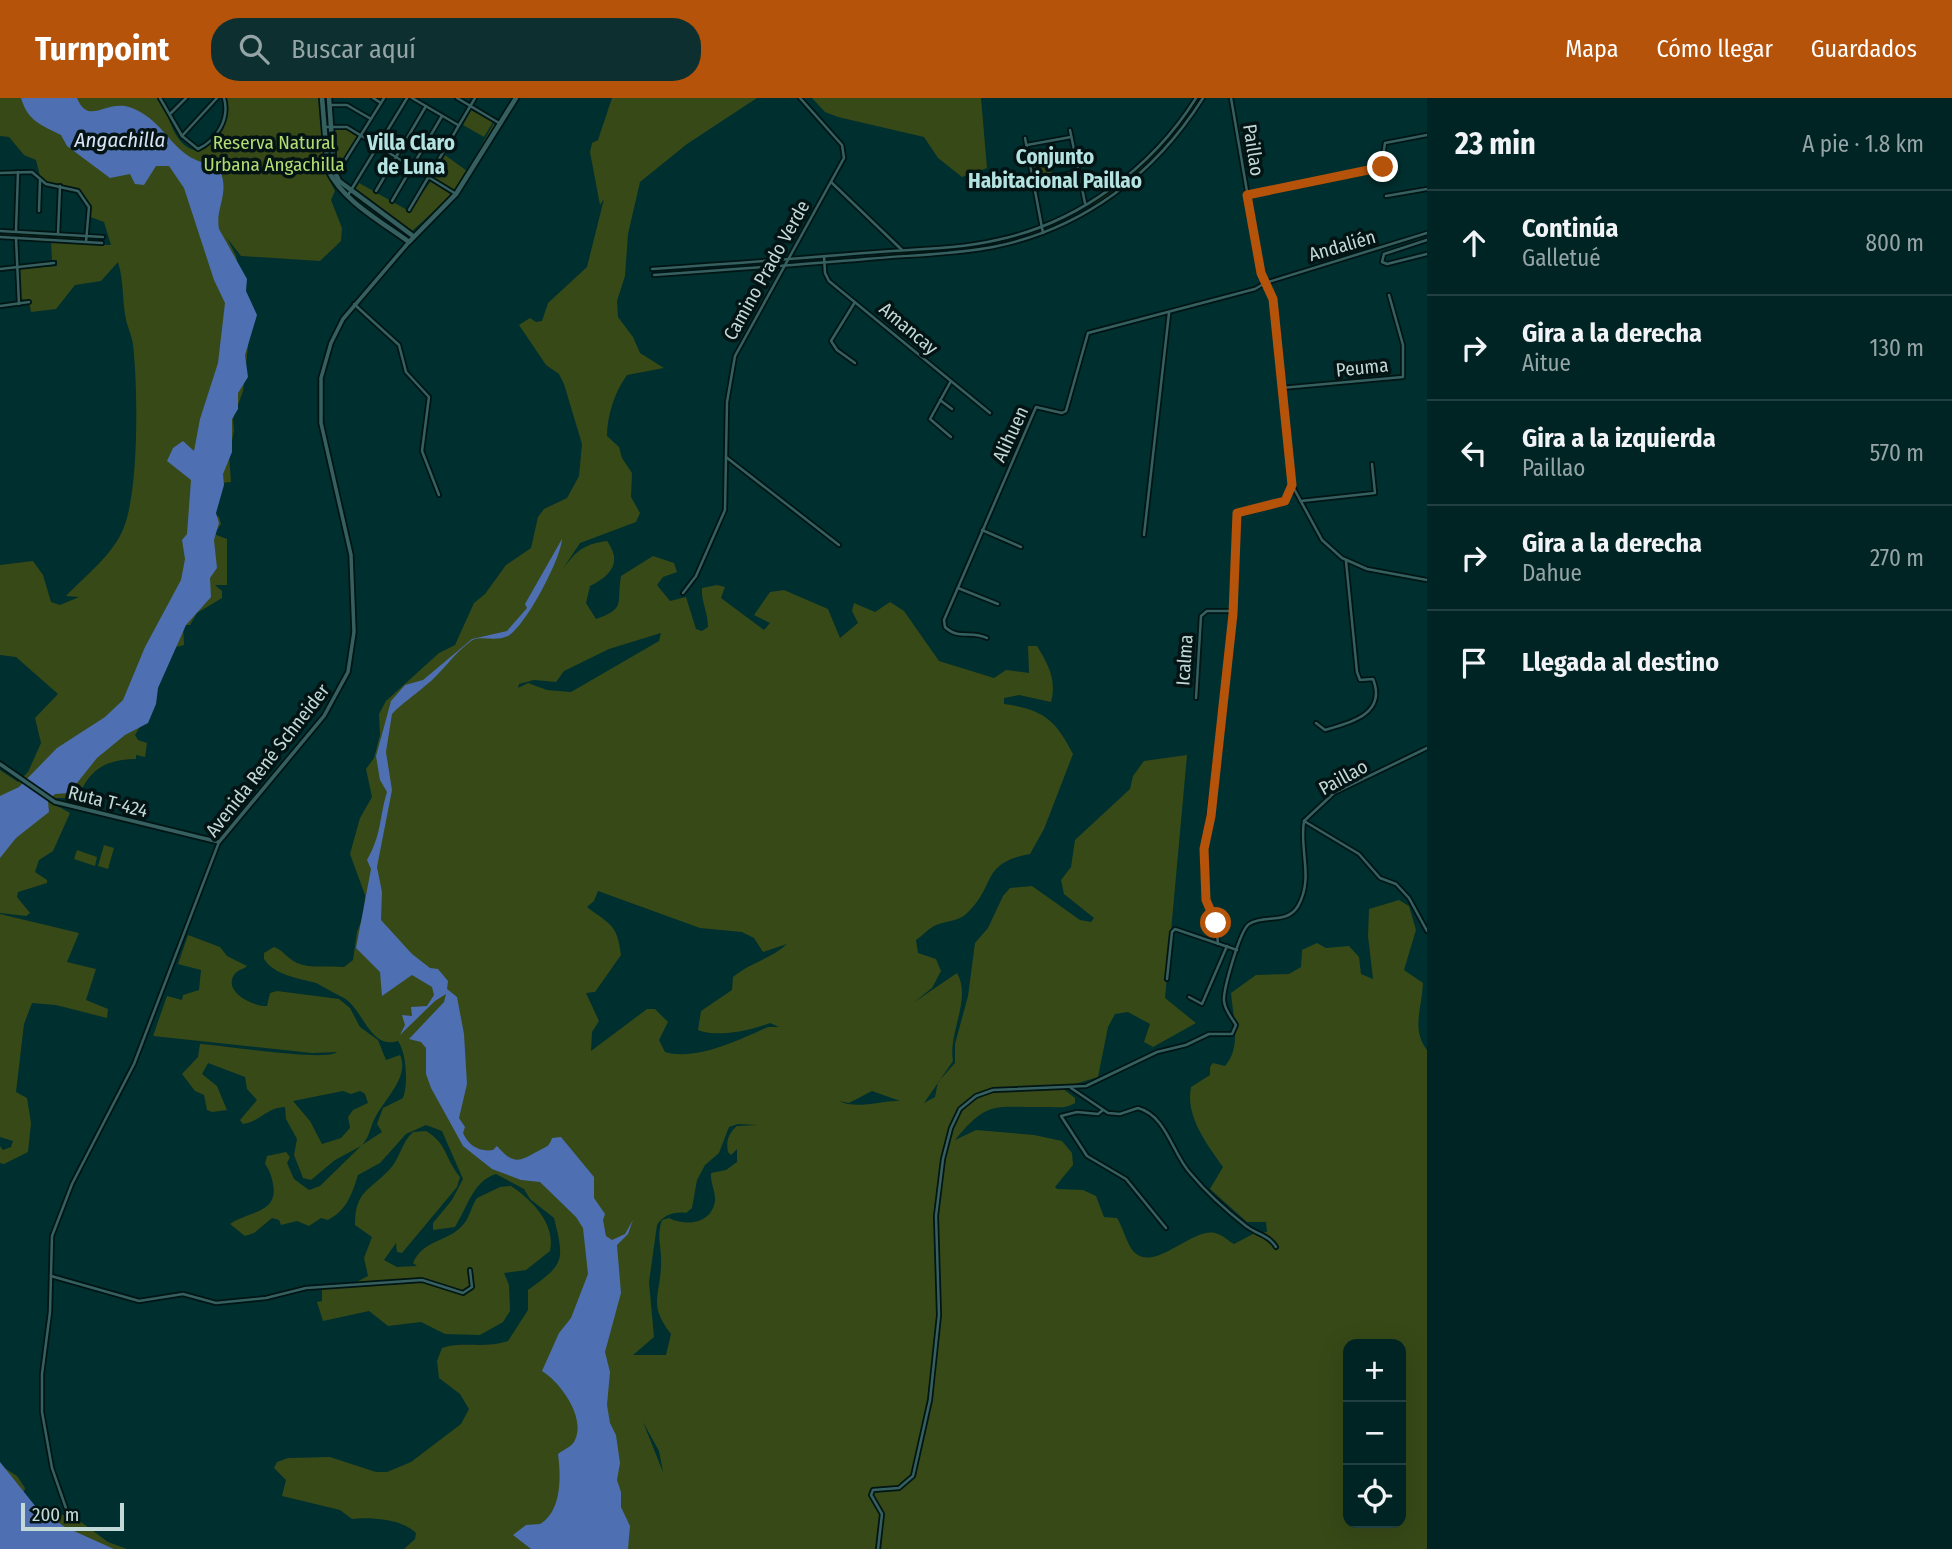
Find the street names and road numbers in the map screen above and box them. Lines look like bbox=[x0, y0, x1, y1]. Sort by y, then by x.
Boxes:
street label: Paillao bbox=[1238, 122, 1269, 178]
street label: Camino Prado Verde bbox=[718, 196, 814, 344]
street label: Andalién bbox=[1306, 225, 1378, 266]
street label: Amancay bbox=[875, 297, 943, 360]
street label: Peuma bbox=[1335, 353, 1389, 382]
street label: Alihuen bbox=[988, 403, 1033, 466]
street label: Icalma bbox=[1171, 634, 1198, 686]
street label: Avenida René Schneider bbox=[201, 679, 334, 841]
street label: Paillao bbox=[1315, 755, 1372, 800]
street label: Ruta T-424 bbox=[66, 781, 150, 822]

